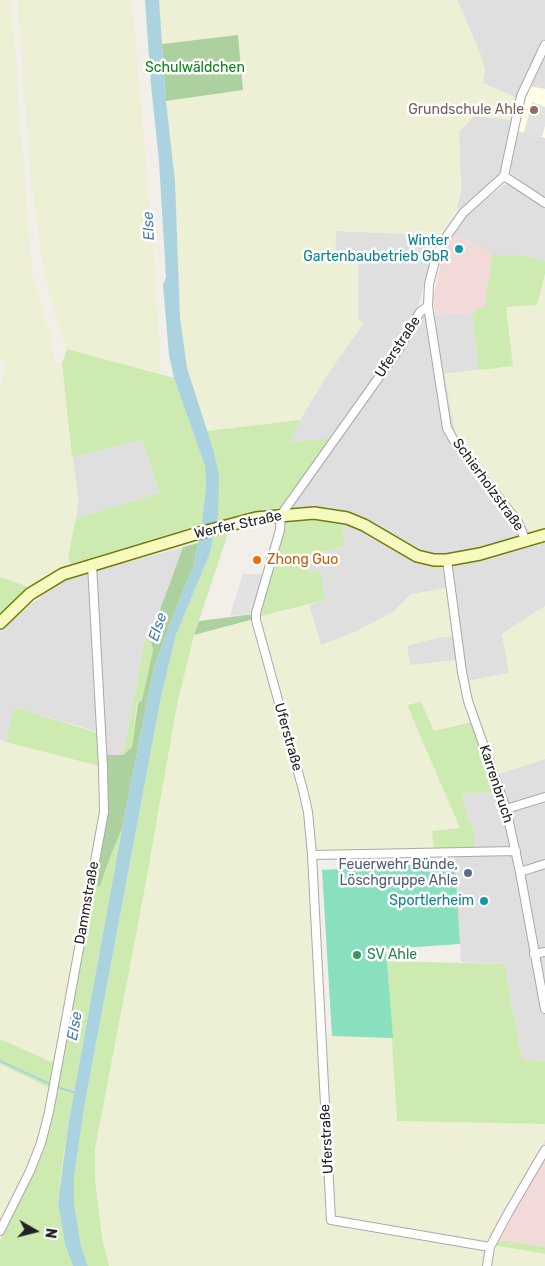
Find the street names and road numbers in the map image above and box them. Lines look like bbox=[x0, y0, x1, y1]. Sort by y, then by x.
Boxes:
street label: Uferstraße bbox=[372, 313, 424, 381]
street label: Schierholzstraße bbox=[449, 435, 527, 535]
street label: Werfer Straße bbox=[193, 508, 283, 542]
street label: Uferstraße bbox=[270, 701, 306, 773]
street label: Karrenbruch bbox=[475, 743, 517, 825]
street label: Dammstraße bbox=[71, 860, 103, 946]
street label: Uferstraße bbox=[317, 1104, 337, 1174]

